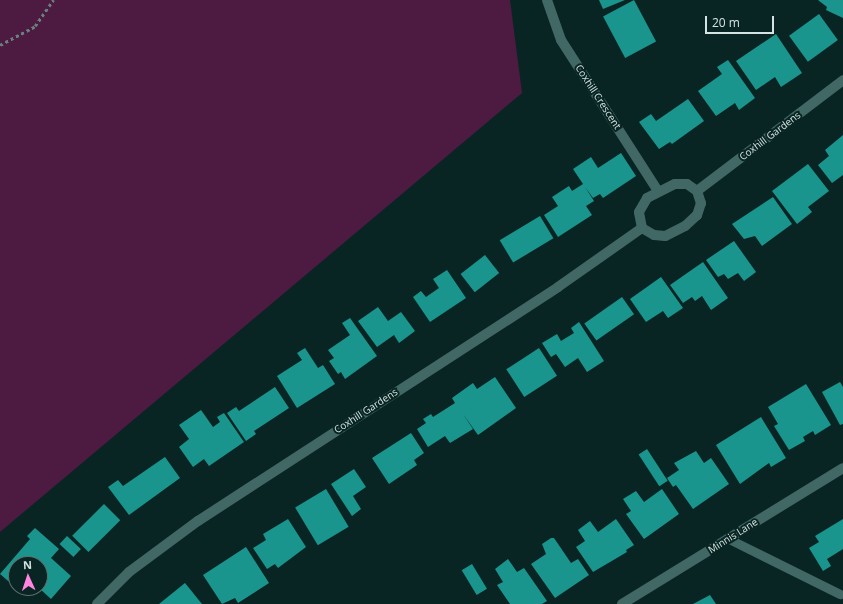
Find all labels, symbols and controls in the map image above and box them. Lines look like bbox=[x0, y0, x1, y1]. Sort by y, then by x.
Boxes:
scale bar bbox=[707, 8, 776, 34]
text: 20 m bbox=[712, 14, 740, 31]
street label: Coxhill Crescent bbox=[573, 62, 623, 132]
street label: Coxhill Gardens bbox=[737, 109, 803, 163]
street label: Coxhill Gardens bbox=[332, 386, 400, 436]
street label: Minnis Lane bbox=[706, 516, 760, 556]
north arrow bbox=[8, 556, 48, 596]
text: N bbox=[23, 557, 32, 572]

